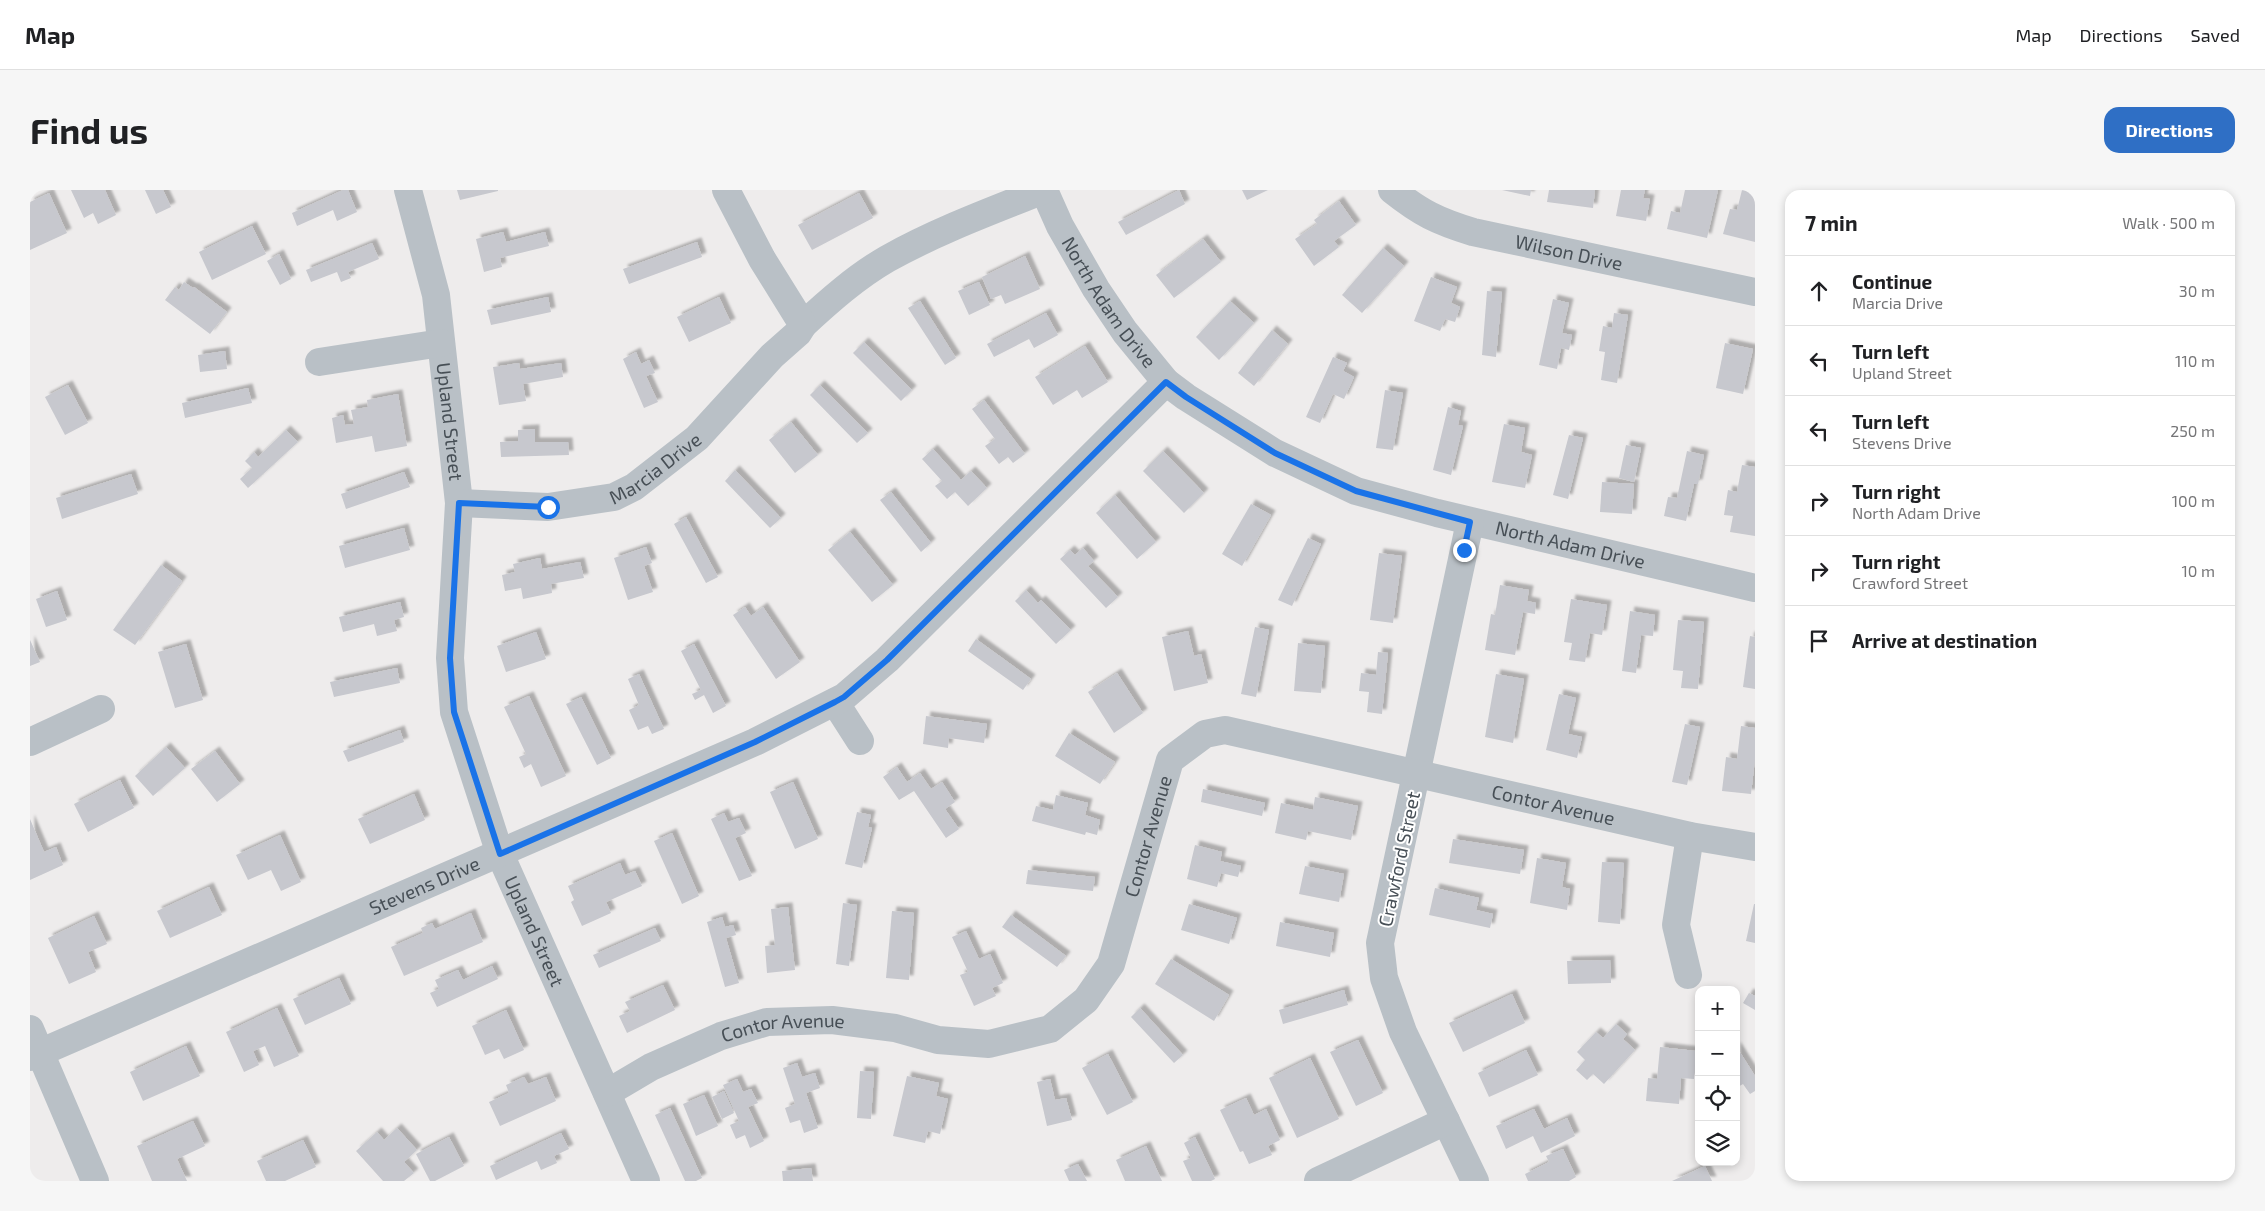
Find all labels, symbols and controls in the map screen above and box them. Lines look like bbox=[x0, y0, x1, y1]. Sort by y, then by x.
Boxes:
text: Map bbox=[25, 20, 75, 49]
text: Map bbox=[2015, 24, 2052, 46]
text: Directions bbox=[2080, 24, 2163, 46]
text: Saved bbox=[2191, 24, 2240, 46]
button: Directions bbox=[2104, 107, 2235, 153]
text: Find us bbox=[30, 109, 148, 151]
text: 7 min bbox=[1805, 210, 1858, 235]
text: Walk · 500 m bbox=[2122, 213, 2215, 232]
street label: Wilson Drive bbox=[1513, 229, 1625, 275]
street label: North Adam Drive bbox=[1057, 232, 1161, 372]
text: Continue bbox=[1852, 270, 1932, 293]
icon: ahead bbox=[1805, 277, 1833, 305]
text: 30 m bbox=[2179, 281, 2215, 300]
text: Marcia Drive bbox=[1852, 293, 1943, 312]
text: Turn left bbox=[1852, 340, 1929, 363]
icon: left bbox=[1805, 347, 1833, 375]
text: 110 m bbox=[2175, 351, 2215, 370]
street label: Upland Street bbox=[433, 361, 468, 482]
text: Upland Street bbox=[1852, 363, 1952, 382]
text: Turn left bbox=[1852, 410, 1929, 433]
icon: left bbox=[1805, 417, 1833, 445]
text: 250 m bbox=[2170, 421, 2215, 440]
street label: Marcia Drive bbox=[605, 427, 705, 509]
text: Stevens Drive bbox=[1852, 433, 1951, 452]
text: Turn right bbox=[1852, 480, 1940, 503]
icon: right bbox=[1805, 487, 1833, 515]
text: 100 m bbox=[2172, 491, 2215, 510]
route start bbox=[537, 496, 560, 519]
text: North Adam Drive bbox=[1852, 503, 1981, 522]
street label: North Adam Drive bbox=[1493, 515, 1648, 573]
route end bbox=[1453, 539, 1476, 562]
text: Turn right bbox=[1852, 550, 1940, 573]
icon: right bbox=[1805, 557, 1833, 585]
text: 10 m bbox=[2181, 561, 2215, 580]
text: Crawford Street bbox=[1852, 573, 1968, 592]
icon: arrive bbox=[1805, 627, 1833, 655]
text: Arrive at destination bbox=[1852, 629, 2037, 652]
street label: Contor Avenue bbox=[1119, 773, 1176, 900]
street label: Contor Avenue bbox=[1490, 779, 1617, 829]
street label: Crawford Street bbox=[1373, 789, 1424, 929]
street label: Stevens Drive bbox=[365, 851, 483, 919]
street label: Upland Street bbox=[500, 872, 570, 990]
map controls bbox=[1695, 986, 1740, 1166]
button: + bbox=[1695, 986, 1740, 1031]
street label: Contor Avenue bbox=[718, 1008, 846, 1046]
button: − bbox=[1695, 1031, 1740, 1076]
button: locate bbox=[1695, 1076, 1740, 1121]
button: layers bbox=[1695, 1121, 1740, 1166]

